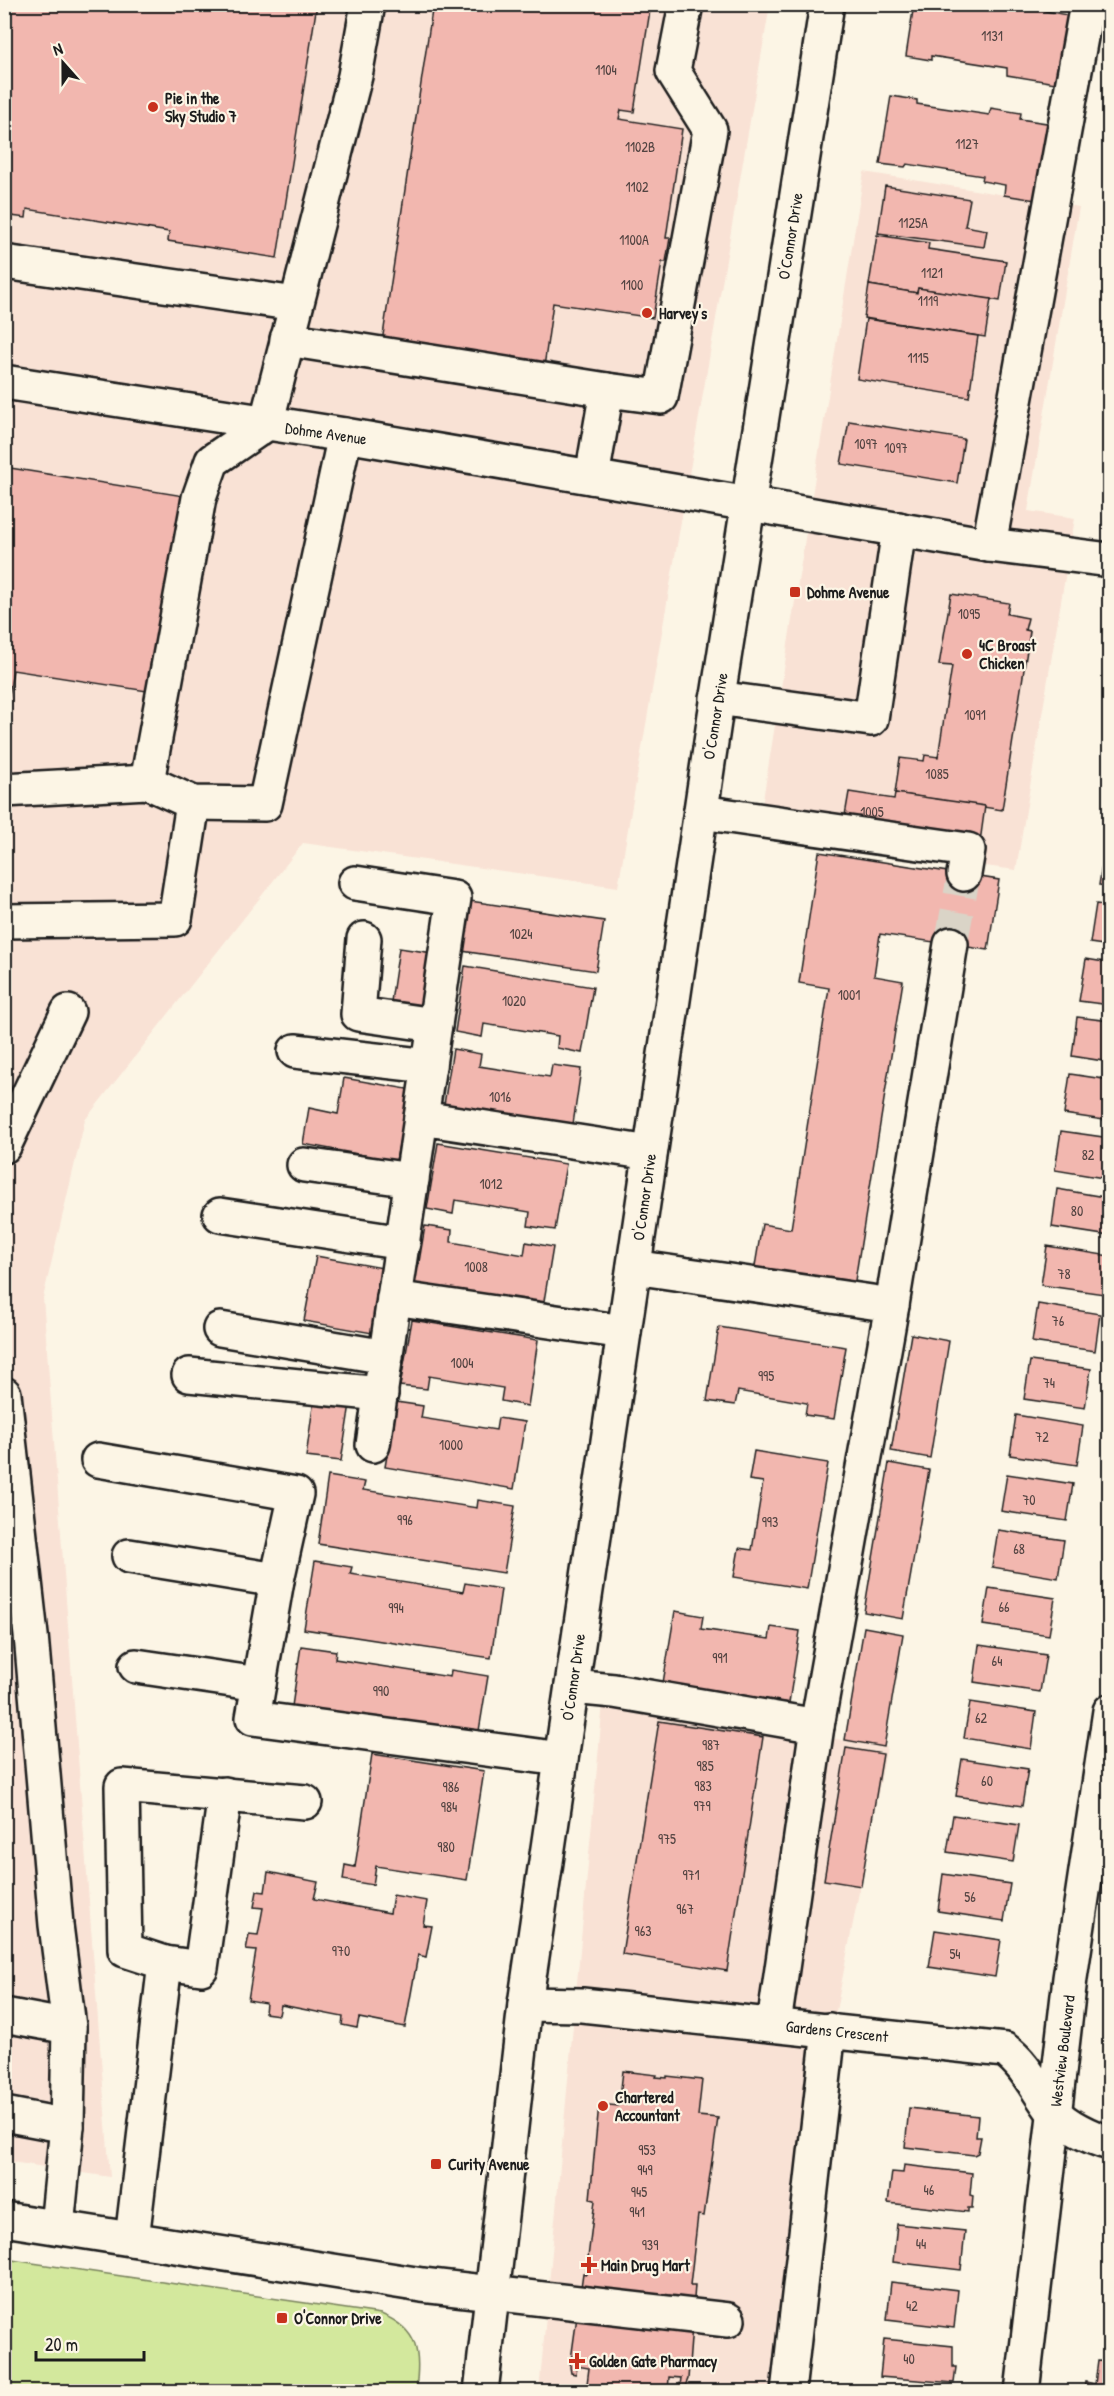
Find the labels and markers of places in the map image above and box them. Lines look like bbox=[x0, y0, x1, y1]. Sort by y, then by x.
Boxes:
place label: Pie in the Sky Studio 7 bbox=[165, 87, 237, 128]
marker: Pie in the Sky Studio 7 bbox=[146, 100, 160, 114]
place label: Harvey's bbox=[659, 302, 708, 325]
marker: Harvey's bbox=[640, 306, 654, 320]
place label: Dohme Avenue bbox=[807, 581, 890, 603]
marker: Dohme Avenue bbox=[788, 585, 802, 599]
place label: 4C Broast Chicken bbox=[979, 634, 1037, 674]
marker: 4C Broast Chicken bbox=[960, 647, 974, 661]
place label: Chartered Accountant bbox=[615, 2086, 680, 2126]
marker: Chartered Accountant bbox=[596, 2099, 610, 2113]
place label: Curity Avenue bbox=[448, 2153, 530, 2176]
marker: Curity Avenue bbox=[429, 2157, 443, 2171]
place label: Main Drug Mart bbox=[601, 2254, 690, 2277]
marker: Main Drug Mart bbox=[582, 2258, 596, 2272]
place label: O'Connor Drive bbox=[294, 2307, 382, 2329]
marker: O'Connor Drive bbox=[275, 2311, 289, 2325]
place label: Golden Gate Pharmacy bbox=[589, 2350, 718, 2373]
marker: Golden Gate Pharmacy bbox=[570, 2354, 584, 2368]

